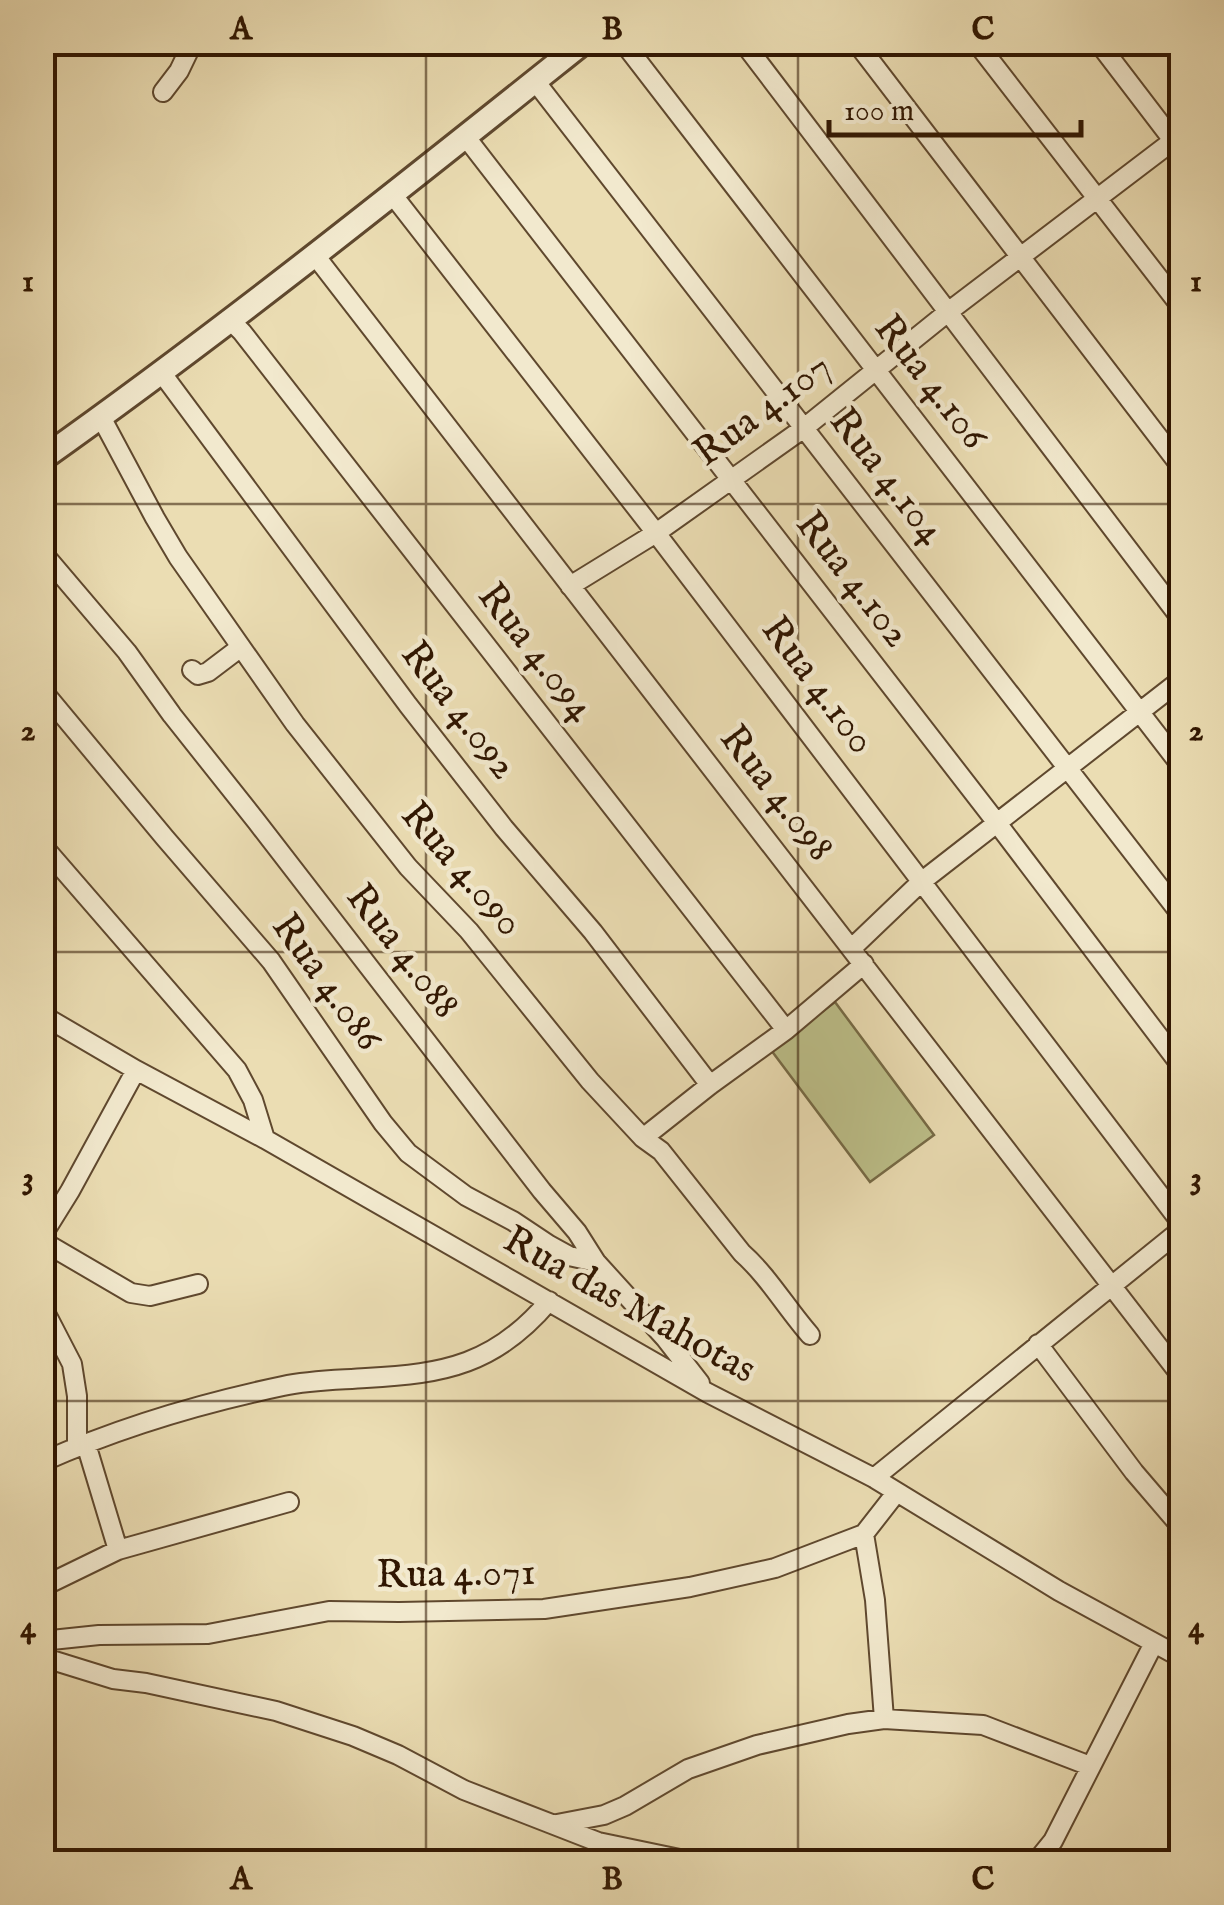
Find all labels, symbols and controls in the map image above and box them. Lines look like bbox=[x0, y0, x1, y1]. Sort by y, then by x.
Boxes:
text: A bbox=[228, 10, 253, 51]
text: B bbox=[601, 10, 623, 51]
text: C bbox=[972, 10, 995, 51]
scale bar bbox=[829, 75, 1082, 137]
text: 100 m bbox=[844, 93, 914, 131]
text: 1 bbox=[22, 262, 34, 303]
text: 1 bbox=[1190, 262, 1202, 303]
street label: Rua 4.106 bbox=[861, 305, 999, 462]
street label: Rua 4.107 bbox=[684, 343, 842, 479]
street label: Rua 4.104 bbox=[817, 398, 956, 556]
street label: Rua 4.102 bbox=[783, 502, 921, 658]
street label: Rua 4.094 bbox=[465, 573, 605, 733]
street label: Rua 4.100 bbox=[748, 607, 886, 765]
street label: Rua 4.092 bbox=[388, 631, 528, 791]
text: 2 bbox=[20, 711, 36, 752]
text: 2 bbox=[1188, 711, 1204, 752]
street label: Rua 4.098 bbox=[707, 716, 845, 872]
street label: Rua 4.090 bbox=[388, 792, 534, 948]
street label: Rua 4.088 bbox=[334, 874, 470, 1030]
street label: Rua 4.086 bbox=[259, 904, 394, 1063]
text: 3 bbox=[22, 1159, 34, 1200]
text: 3 bbox=[1190, 1159, 1202, 1200]
street label: Rua das Mahotas bbox=[494, 1216, 764, 1396]
street label: Rua 4.071 bbox=[376, 1548, 536, 1602]
text: 4 bbox=[20, 1608, 36, 1649]
text: 4 bbox=[1188, 1608, 1204, 1649]
text: A bbox=[228, 1860, 253, 1901]
text: B bbox=[601, 1860, 623, 1901]
text: C bbox=[972, 1860, 995, 1901]

